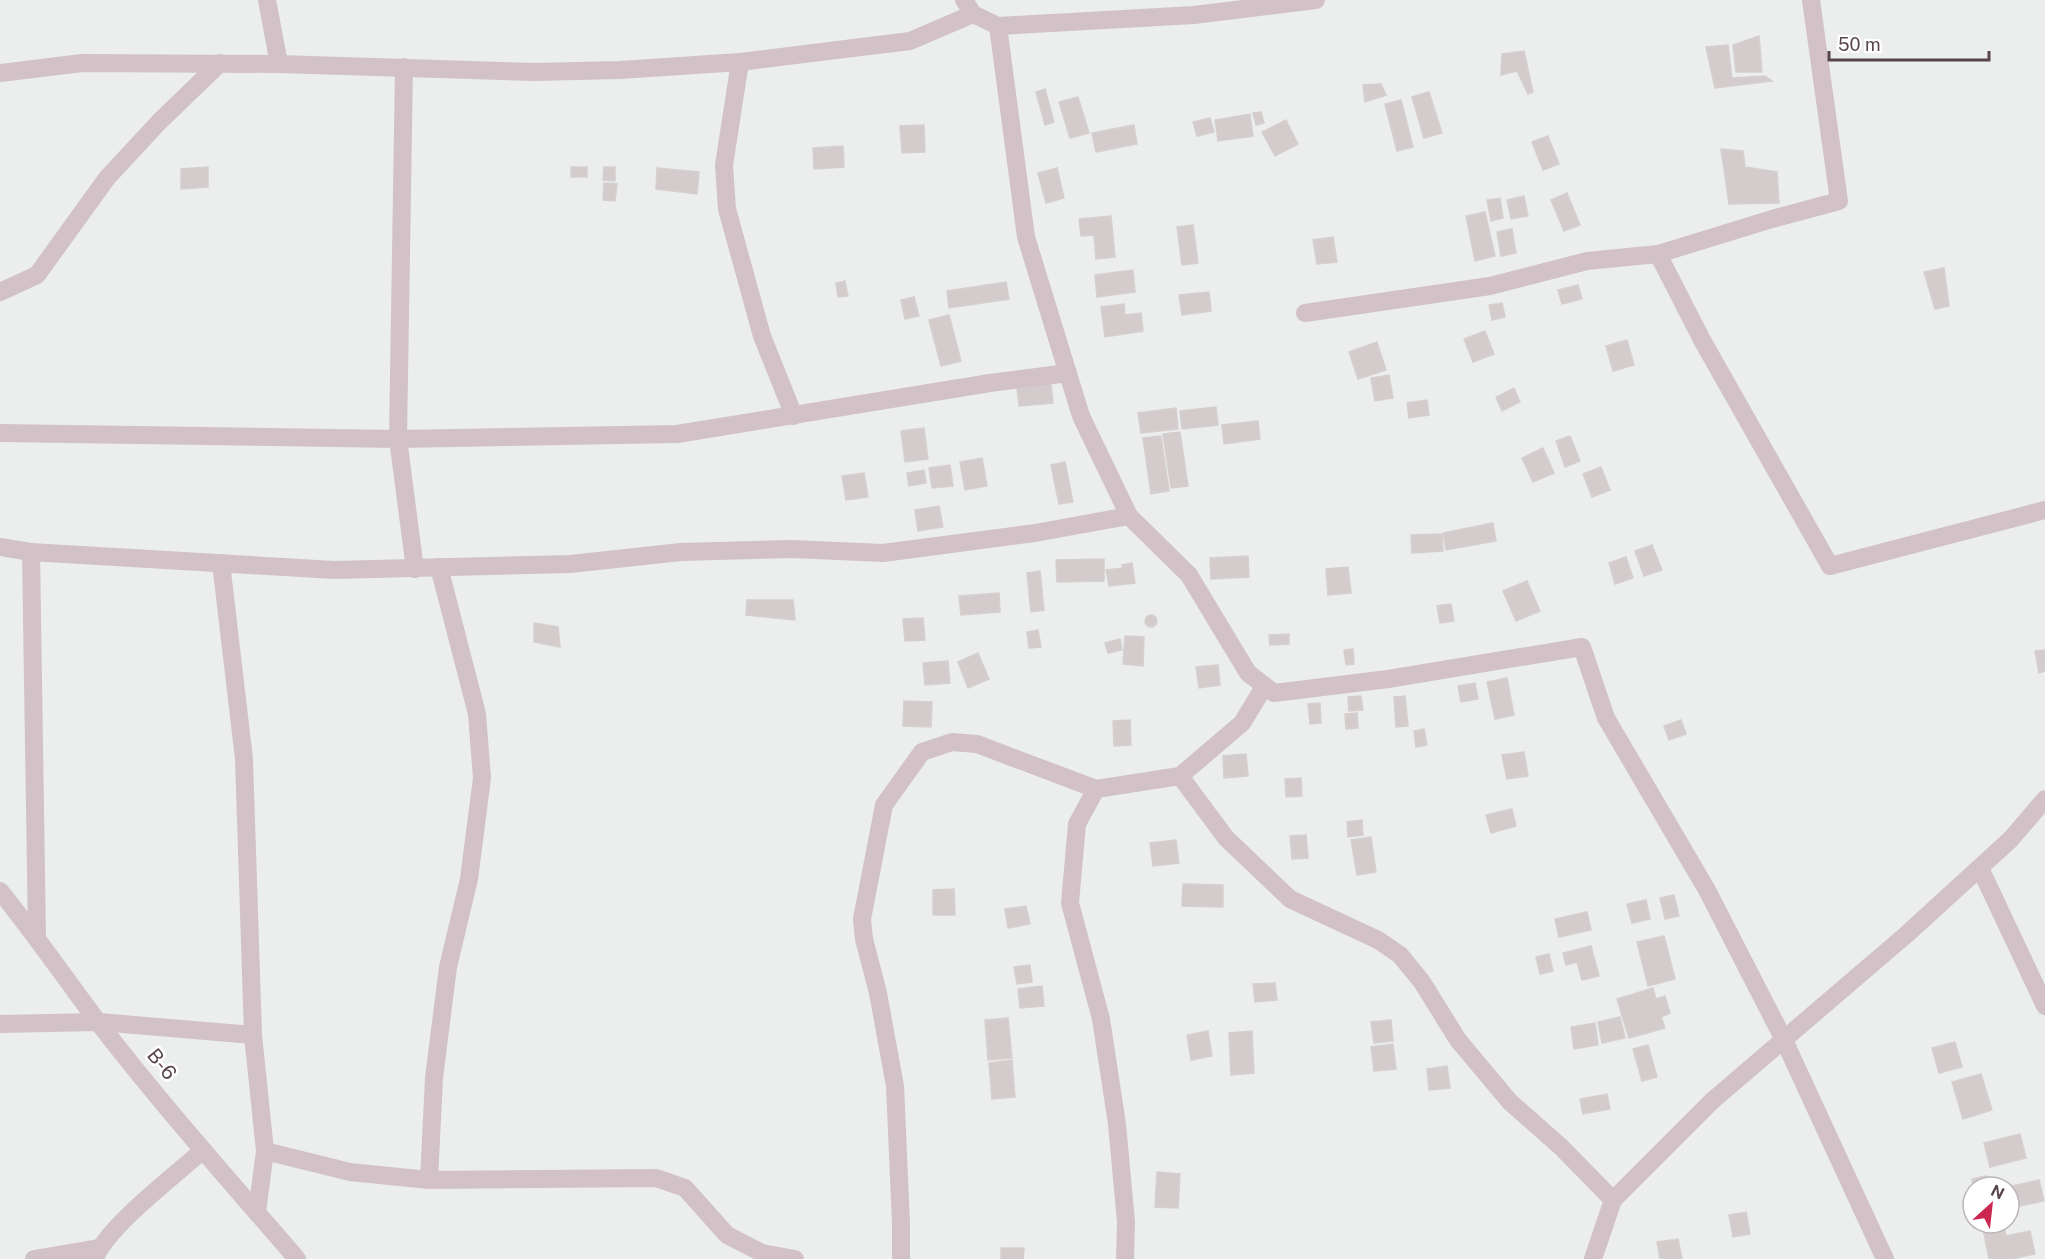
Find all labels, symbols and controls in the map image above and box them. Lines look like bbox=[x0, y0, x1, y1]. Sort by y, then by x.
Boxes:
scale bar bbox=[1829, 24, 1990, 62]
text: 50 m bbox=[1838, 34, 1881, 55]
street label: B-6 bbox=[142, 1044, 182, 1084]
north arrow bbox=[1961, 1175, 2021, 1235]
text: N bbox=[1988, 1181, 2007, 1203]

